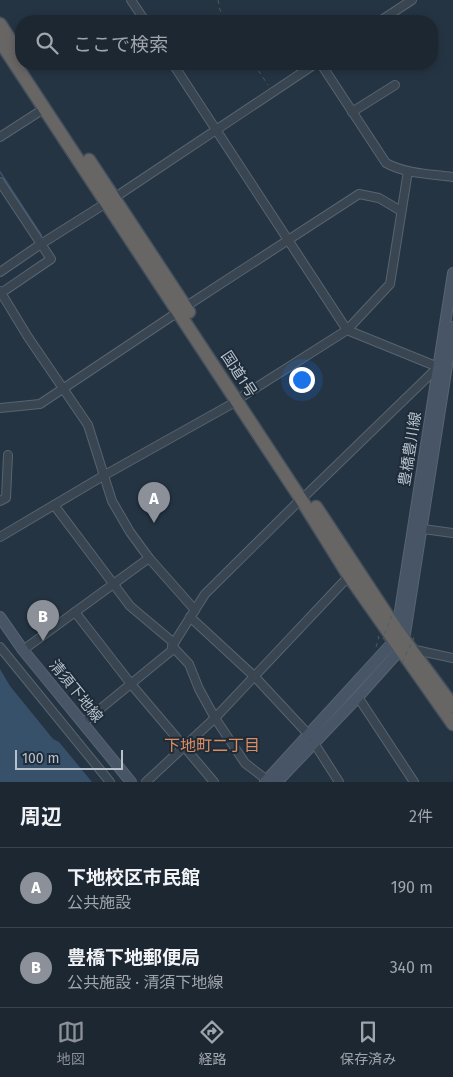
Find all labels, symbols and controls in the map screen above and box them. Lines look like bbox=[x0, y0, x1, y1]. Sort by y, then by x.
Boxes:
search box bbox=[15, 15, 438, 70]
icon: search bbox=[33, 29, 61, 57]
text: ここで検索 bbox=[73, 33, 168, 56]
street label: 国道1号 bbox=[217, 348, 261, 400]
your location bbox=[289, 367, 315, 393]
street label: 豊橋豊川線 bbox=[395, 411, 425, 487]
pin: A bbox=[138, 482, 170, 523]
pin: B bbox=[27, 600, 59, 641]
street label: 清須下地線 bbox=[45, 656, 107, 726]
district label: 下地町二丁目 bbox=[164, 736, 260, 755]
scale bar bbox=[15, 747, 122, 770]
text: 100 m bbox=[22, 750, 59, 767]
text: 周辺 bbox=[20, 804, 62, 830]
text: 2件 bbox=[409, 807, 433, 826]
text: 下地校区市民館 bbox=[67, 866, 200, 889]
text: A bbox=[31, 878, 41, 897]
text: 190 m bbox=[391, 878, 433, 897]
text: 公共施設 bbox=[67, 893, 131, 912]
text: 豊橋下地郵便局 bbox=[67, 946, 200, 969]
text: B bbox=[31, 958, 41, 977]
text: 340 m bbox=[390, 958, 433, 977]
text: 公共施設 · 清須下地線 bbox=[67, 973, 223, 992]
tab: 地図 bbox=[57, 1018, 85, 1068]
tab: 経路 bbox=[198, 1018, 226, 1068]
tab: 保存済み bbox=[340, 1018, 396, 1068]

